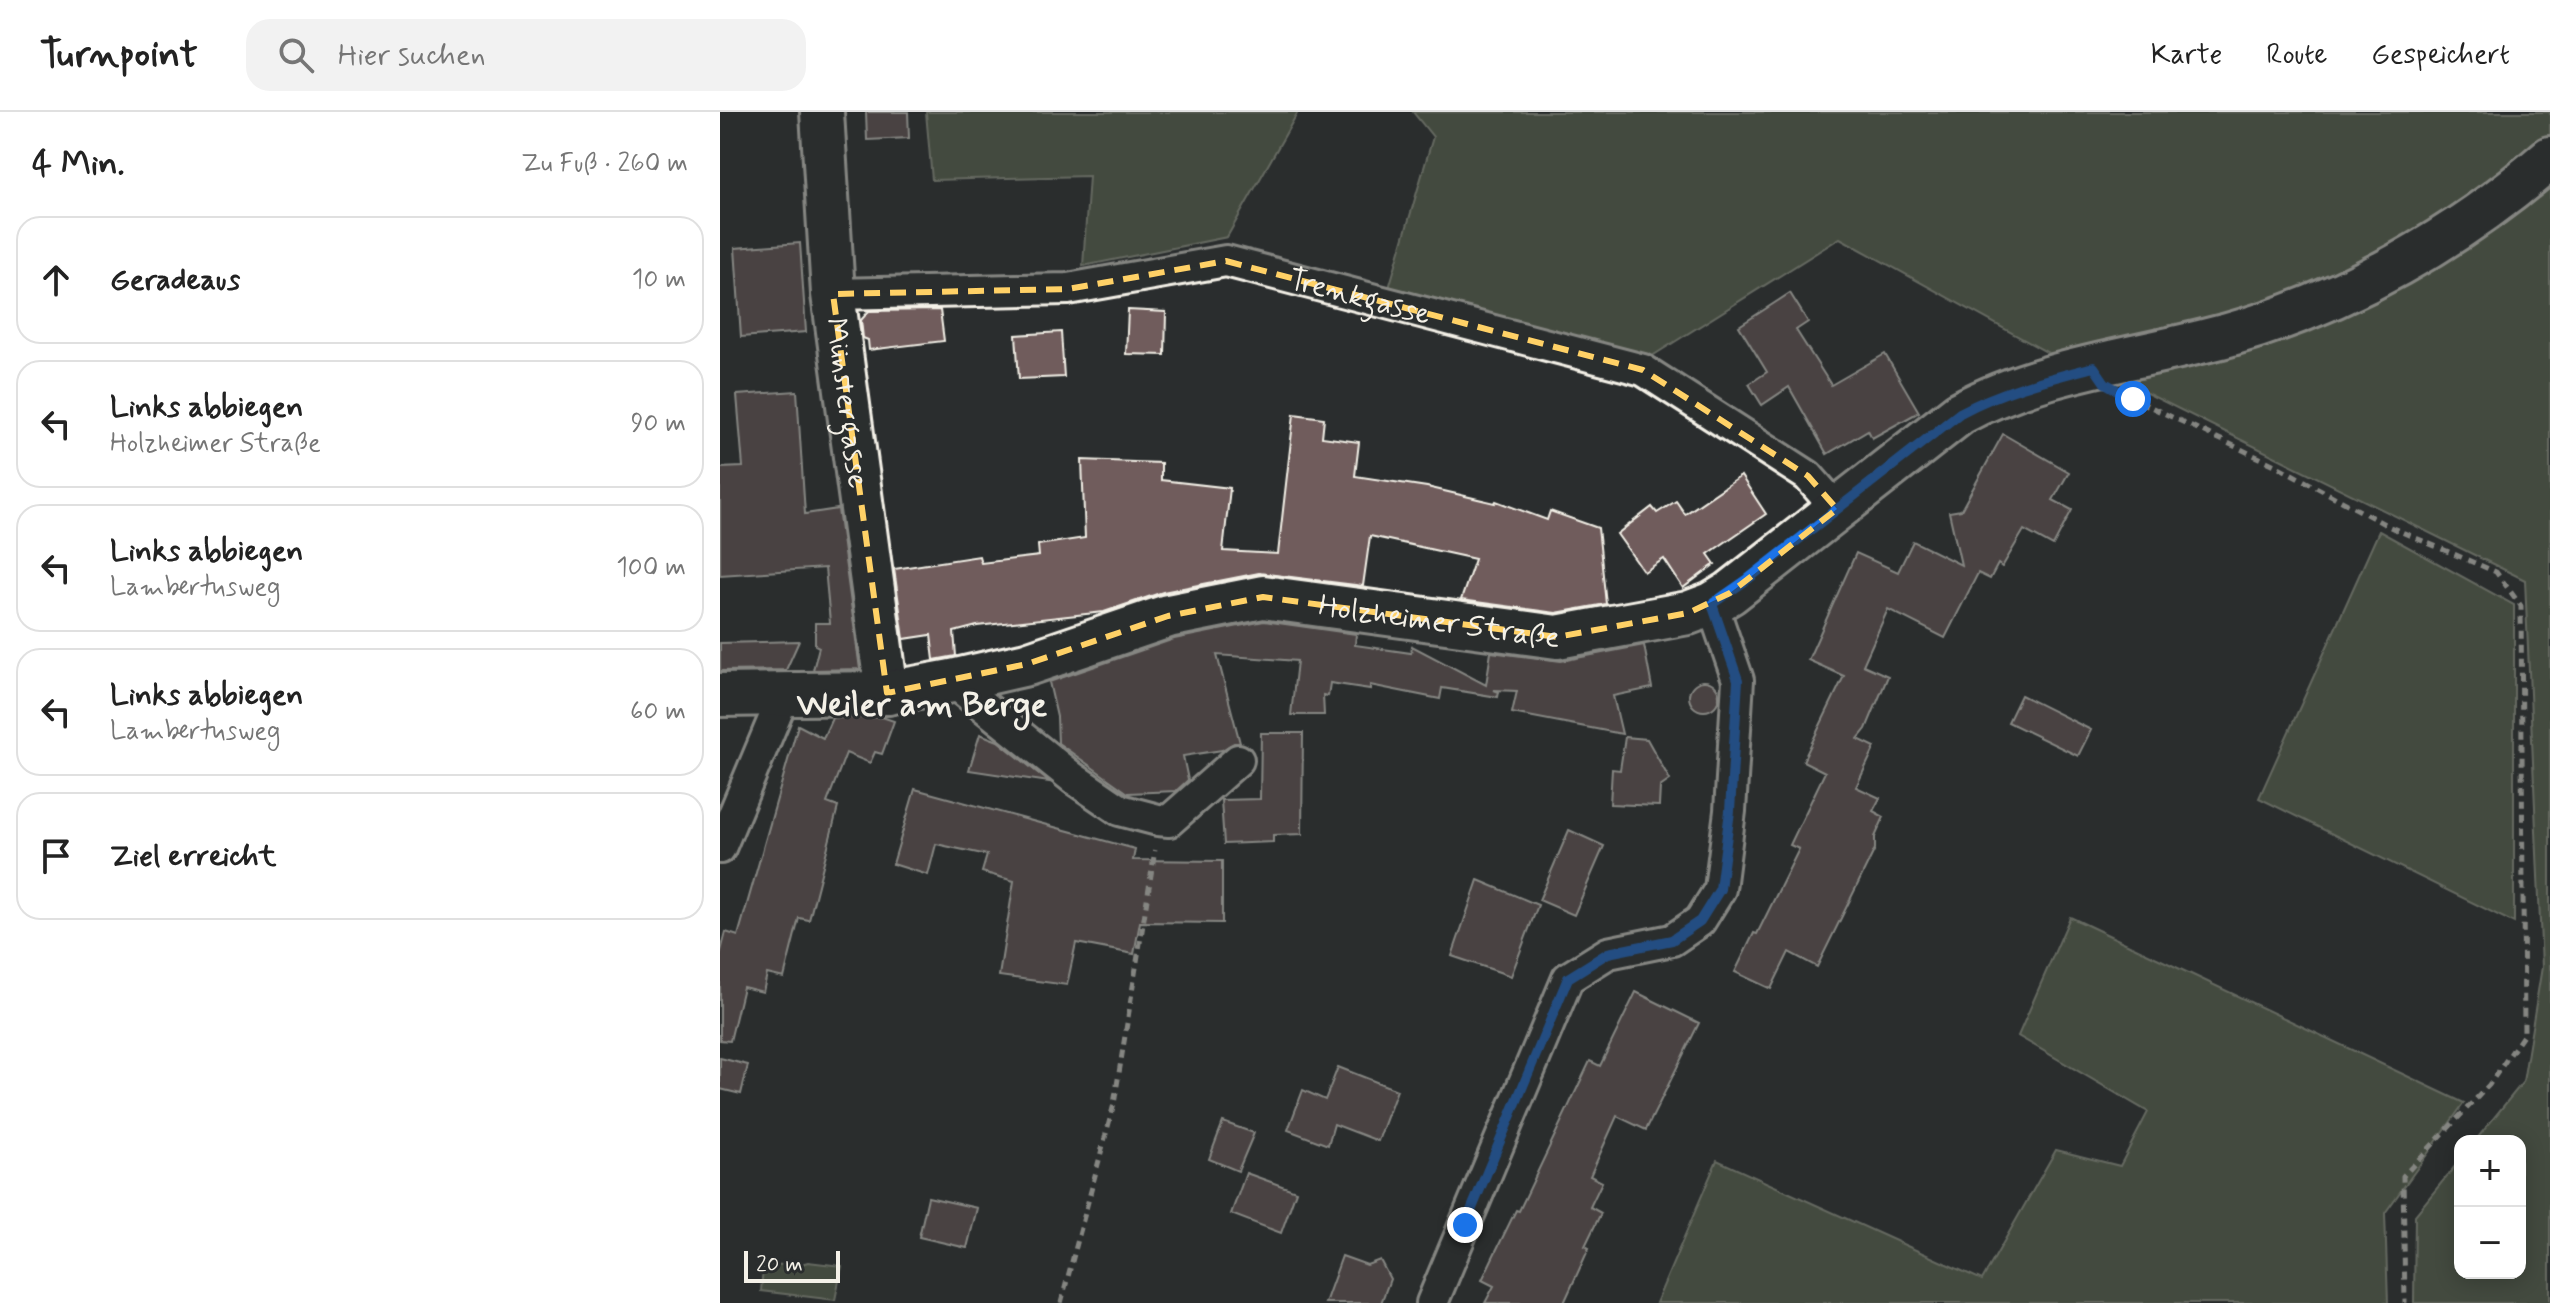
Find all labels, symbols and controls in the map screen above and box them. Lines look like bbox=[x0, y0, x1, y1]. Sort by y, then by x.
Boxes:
search box bbox=[246, 19, 806, 91]
text: Turnpoint bbox=[40, 31, 198, 80]
icon: search bbox=[274, 33, 318, 77]
text: Hier suchen bbox=[338, 36, 486, 75]
text: Karte bbox=[2151, 37, 2222, 74]
text: Route bbox=[2266, 37, 2327, 74]
text: Gespeichert bbox=[2371, 37, 2510, 74]
text: 4 Min. bbox=[32, 142, 125, 187]
text: Zu Fuß · 260 m bbox=[521, 147, 688, 181]
icon: ahead bbox=[34, 258, 78, 302]
street label: Trenkgasse bbox=[1284, 260, 1435, 335]
text: Geradeaus bbox=[110, 261, 240, 300]
text: 10 m bbox=[632, 263, 686, 297]
street label: Münstergasse bbox=[815, 315, 877, 491]
route start bbox=[2115, 381, 2151, 417]
text: Links abbiegen bbox=[110, 388, 303, 427]
icon: left bbox=[34, 402, 78, 446]
text: 90 m bbox=[631, 407, 686, 441]
text: Holzheimer Straße bbox=[110, 427, 321, 461]
text: Links abbiegen bbox=[110, 532, 303, 571]
icon: left bbox=[34, 546, 78, 590]
text: 100 m bbox=[616, 551, 686, 585]
text: Lambertusweg bbox=[110, 571, 280, 605]
street label: Holzheimer Straße bbox=[1316, 587, 1563, 658]
text: Links abbiegen bbox=[110, 676, 303, 715]
district label: Weiler am Berge bbox=[797, 683, 1048, 731]
icon: left bbox=[34, 690, 78, 734]
text: 60 m bbox=[630, 695, 686, 729]
text: Lambertusweg bbox=[110, 715, 280, 749]
icon: arrive bbox=[34, 834, 78, 878]
text: Ziel erreicht bbox=[110, 837, 276, 876]
map controls bbox=[2454, 1135, 2526, 1279]
button: + bbox=[2454, 1135, 2526, 1207]
route end bbox=[1447, 1207, 1483, 1243]
button: − bbox=[2454, 1207, 2526, 1279]
scale bar bbox=[744, 1247, 840, 1283]
text: 20 m bbox=[756, 1251, 803, 1279]

